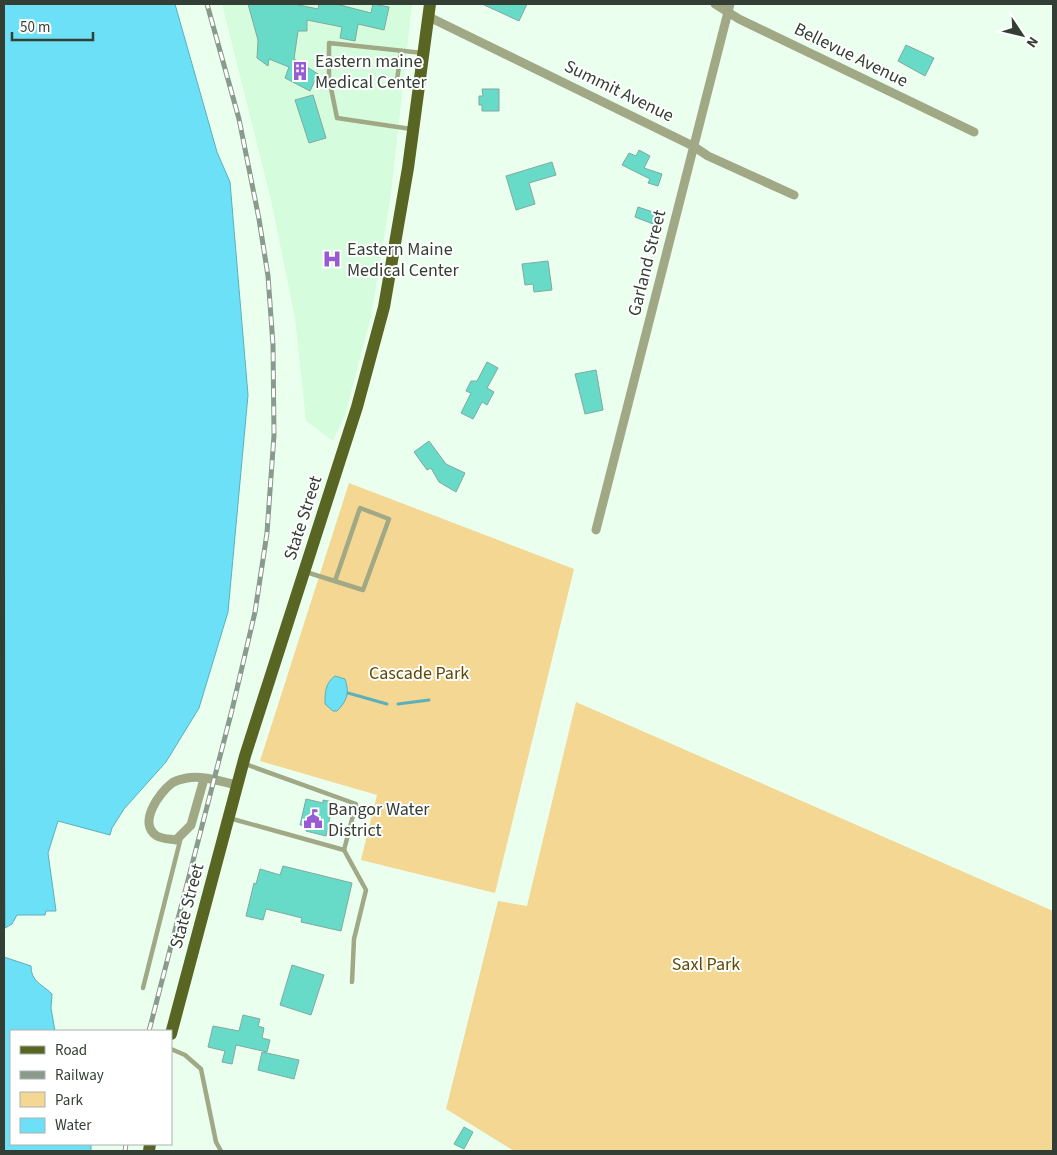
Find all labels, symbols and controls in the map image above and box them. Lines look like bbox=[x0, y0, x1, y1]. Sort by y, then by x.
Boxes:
scale bar bbox=[12, 10, 94, 42]
north arrow bbox=[997, 10, 1047, 60]
text: 50 m bbox=[20, 17, 50, 38]
street label: Bellevue Avenue bbox=[790, 17, 912, 93]
text: N bbox=[1021, 32, 1043, 51]
place label: Eastern maine Medical Center bbox=[315, 49, 428, 95]
street label: Summit Avenue bbox=[560, 54, 678, 128]
building icon: Eastern maine Medical Center bbox=[289, 60, 311, 82]
street label: Garland Street bbox=[622, 207, 672, 319]
place label: Eastern Maine Medical Center bbox=[347, 237, 460, 283]
hospital icon: Eastern Maine Medical Center bbox=[321, 248, 343, 270]
street label: State Street bbox=[278, 473, 328, 563]
park label: Cascade Park bbox=[369, 661, 469, 686]
place label: Bangor Water District bbox=[328, 797, 430, 843]
public building icon: Bangor Water District bbox=[302, 808, 324, 830]
street label: State Street bbox=[164, 861, 210, 951]
park label: Saxl Park bbox=[672, 952, 740, 977]
legend bbox=[10, 1030, 172, 1145]
text: Road bbox=[55, 1040, 87, 1061]
text: Railway bbox=[55, 1065, 104, 1086]
text: Park bbox=[55, 1090, 84, 1111]
text: Water bbox=[55, 1115, 92, 1136]

